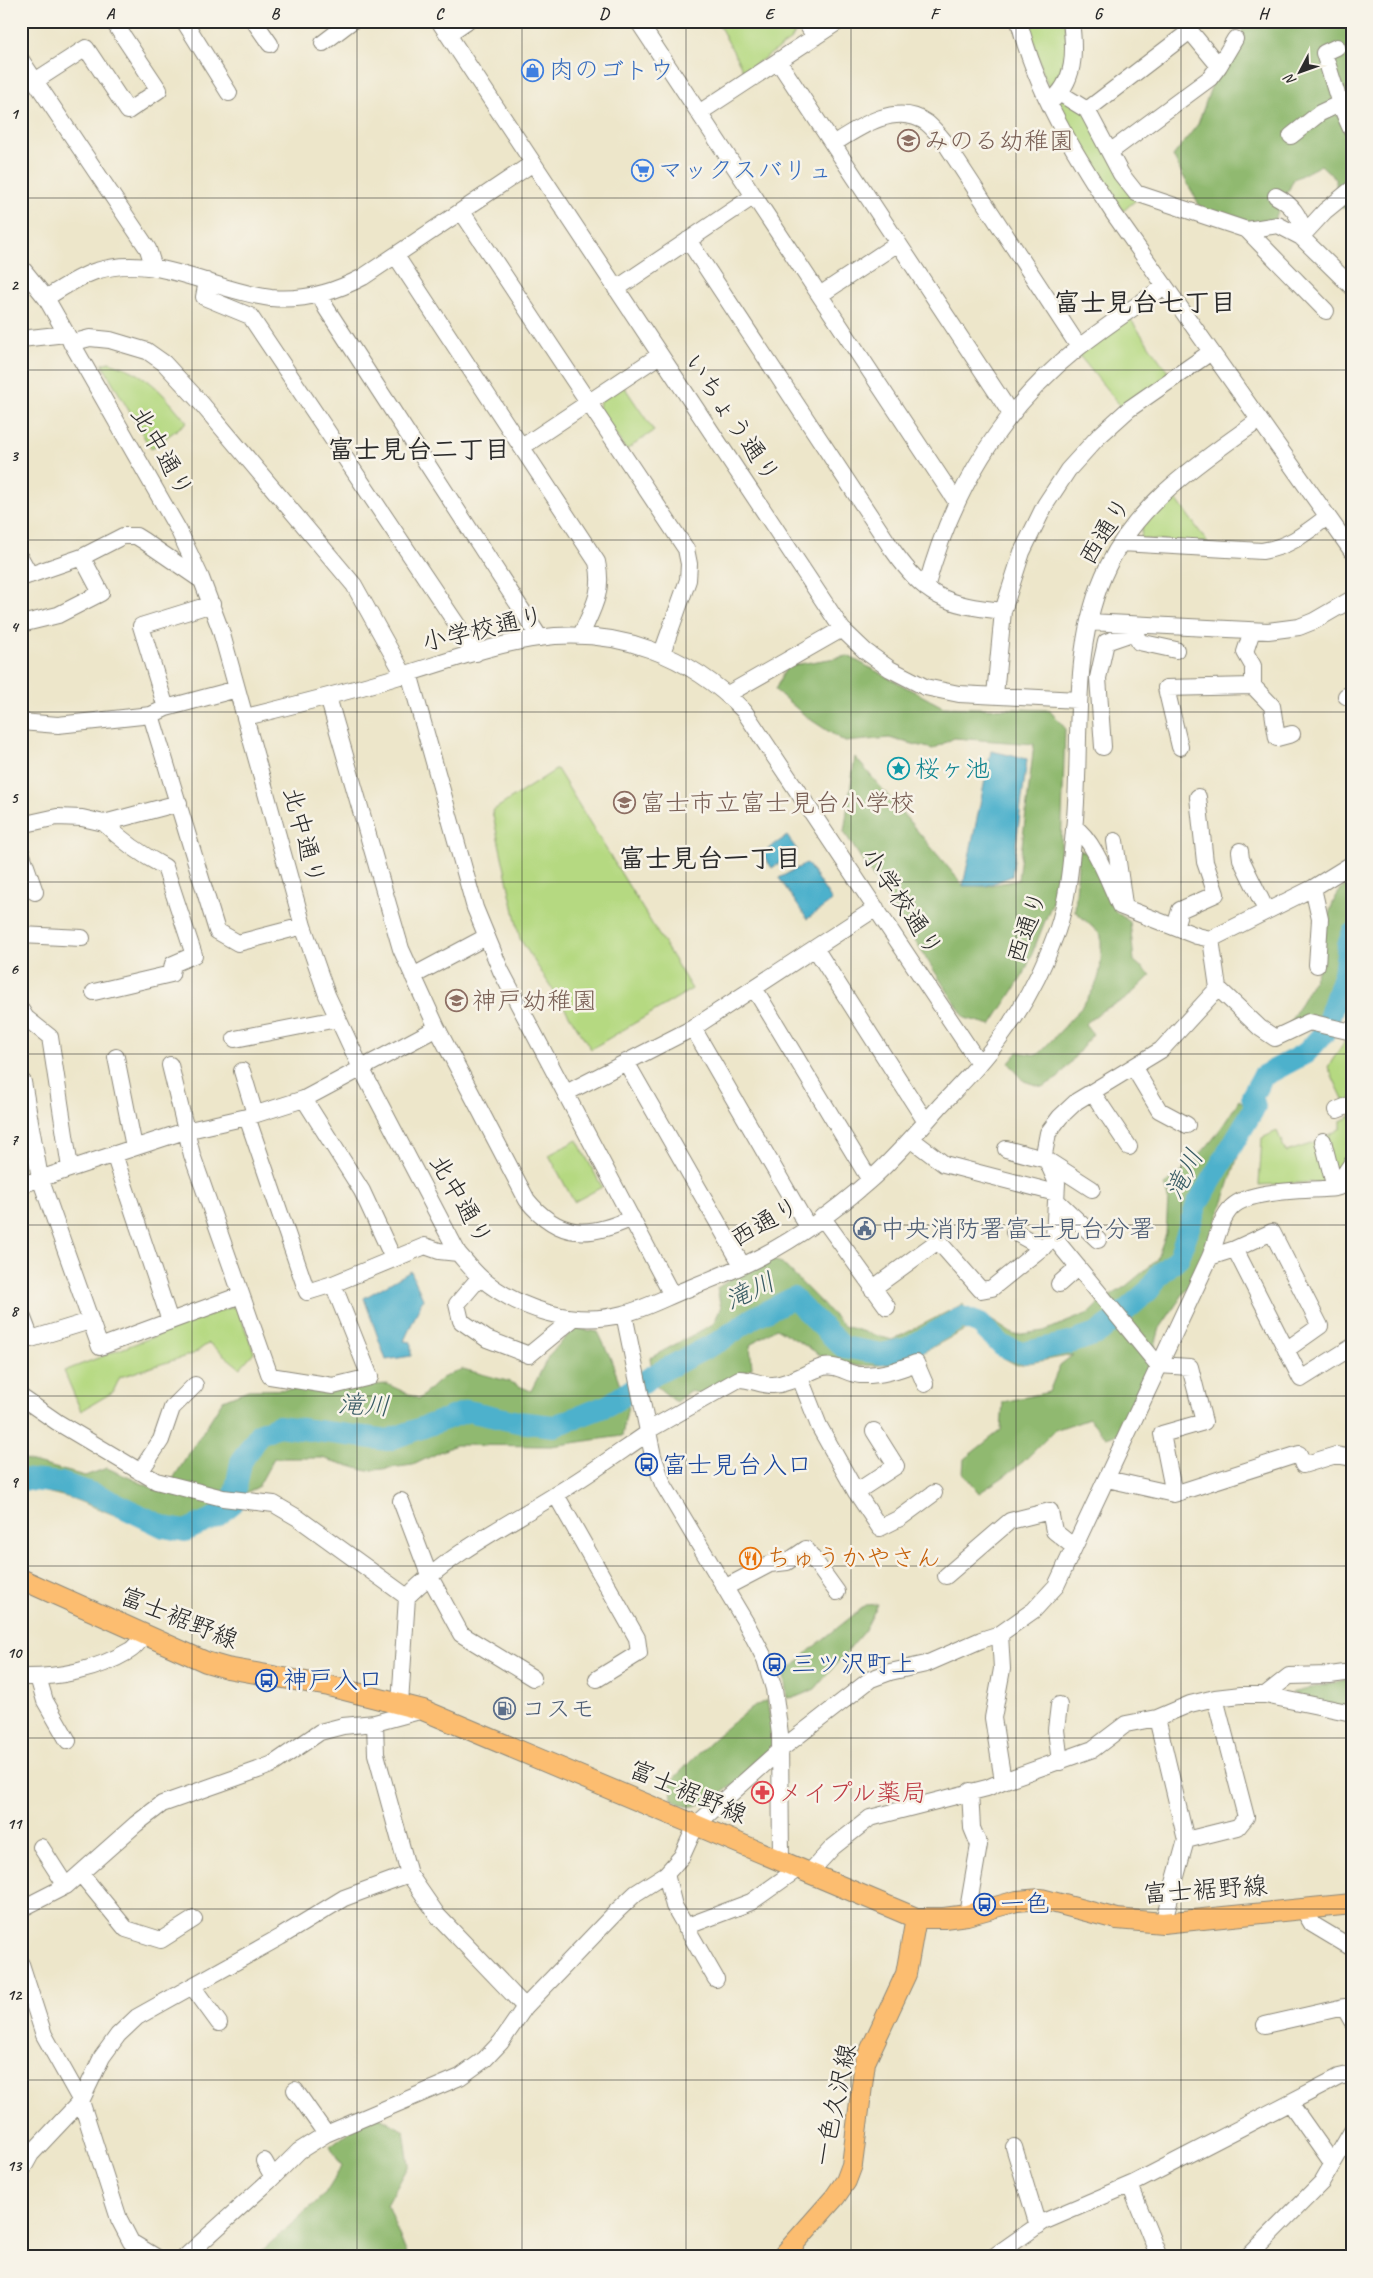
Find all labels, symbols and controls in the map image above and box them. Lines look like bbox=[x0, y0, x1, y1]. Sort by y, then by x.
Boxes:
text: A bbox=[106, 4, 116, 24]
text: B bbox=[271, 4, 281, 24]
text: C bbox=[435, 4, 445, 24]
text: D bbox=[599, 4, 610, 24]
text: E bbox=[765, 4, 776, 24]
text: F bbox=[930, 4, 941, 24]
text: G bbox=[1094, 4, 1104, 24]
text: H bbox=[1258, 4, 1270, 24]
north arrow bbox=[1276, 48, 1326, 98]
place label: 肉のゴトウ bbox=[549, 54, 674, 86]
shop icon: 肉のゴトウ bbox=[521, 58, 545, 82]
text: N bbox=[1280, 70, 1300, 89]
text: 1 bbox=[10, 104, 19, 124]
place label: みのる幼稚園 bbox=[924, 125, 1074, 157]
school or university icon: みのる幼稚園 bbox=[896, 129, 920, 153]
place label: マックスバリュ bbox=[658, 154, 833, 186]
supermarket icon: マックスバリュ bbox=[630, 158, 654, 182]
text: 2 bbox=[10, 275, 19, 295]
district label: 富士見台七丁目 bbox=[1054, 286, 1236, 319]
street label: いちょう通り bbox=[677, 347, 787, 489]
street label: 北中通り bbox=[123, 401, 201, 503]
district label: 富士見台二丁目 bbox=[328, 433, 510, 466]
text: 3 bbox=[10, 446, 19, 466]
street label: 西通り bbox=[1072, 491, 1138, 571]
street label: 小学校通り bbox=[418, 599, 548, 659]
text: 4 bbox=[10, 617, 19, 637]
place label: 桜ヶ池 bbox=[915, 753, 990, 785]
place icon: 桜ヶ池 bbox=[887, 757, 911, 781]
street label: 北中通り bbox=[276, 784, 332, 888]
place label: 富士市立富士見台小学校 bbox=[640, 787, 915, 819]
text: 5 bbox=[11, 788, 20, 808]
school or university icon: 富士市立富士見台小学校 bbox=[612, 791, 636, 815]
street label: 小学校通り bbox=[854, 841, 950, 963]
district label: 富士見台一丁目 bbox=[619, 842, 801, 875]
street label: 西通り bbox=[1000, 886, 1054, 968]
text: 6 bbox=[10, 959, 19, 979]
place label: 神戸幼稚園 bbox=[472, 985, 597, 1017]
school or university icon: 神戸幼稚園 bbox=[444, 989, 468, 1013]
text: 7 bbox=[10, 1130, 19, 1150]
water label: 滝川 bbox=[1157, 1143, 1211, 1205]
street label: 北中通り bbox=[422, 1149, 500, 1251]
street label: 西通り bbox=[725, 1189, 805, 1255]
place label: 中央消防署富士見台分署 bbox=[880, 1213, 1155, 1245]
public building icon: 中央消防署富士見台分署 bbox=[852, 1217, 876, 1241]
water label: 滝川 bbox=[719, 1265, 781, 1317]
text: 8 bbox=[10, 1301, 19, 1321]
water label: 滝川 bbox=[337, 1387, 391, 1423]
place label: 富士見台入口 bbox=[662, 1449, 812, 1481]
bus stop icon: 富士見台入口 bbox=[634, 1453, 658, 1477]
text: 9 bbox=[10, 1472, 19, 1492]
place label: ちゅうかやさん bbox=[766, 1542, 941, 1574]
restaurant icon: ちゅうかやさん bbox=[738, 1546, 762, 1570]
street label: 富士裾野線 bbox=[115, 1580, 243, 1656]
text: 10 bbox=[7, 1643, 23, 1663]
place label: 三ツ沢町上 bbox=[791, 1648, 916, 1680]
bus stop icon: 三ツ沢町上 bbox=[763, 1652, 787, 1676]
place label: 神戸入口 bbox=[283, 1664, 383, 1696]
bus stop icon: 神戸入口 bbox=[255, 1668, 279, 1692]
place label: コスモ bbox=[521, 1693, 595, 1725]
fuel station icon: コスモ bbox=[493, 1697, 517, 1721]
street label: 富士裾野線 bbox=[624, 1753, 752, 1831]
place label: メイプル薬局 bbox=[778, 1777, 927, 1809]
pharmacy icon: メイプル薬局 bbox=[750, 1781, 774, 1805]
text: 11 bbox=[7, 1814, 23, 1834]
street label: 富士裾野線 bbox=[1142, 1870, 1268, 1910]
place label: 一色 bbox=[1000, 1888, 1050, 1920]
bus stop icon: 一色 bbox=[972, 1892, 996, 1916]
text: 12 bbox=[7, 1985, 23, 2005]
street label: 一色久沢線 bbox=[806, 2041, 864, 2169]
text: 13 bbox=[7, 2156, 23, 2176]

